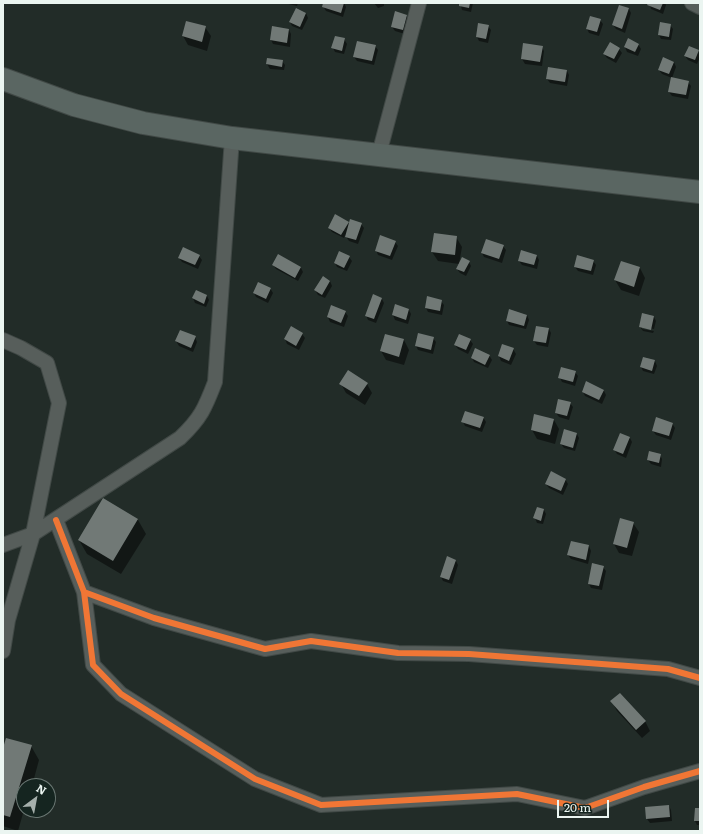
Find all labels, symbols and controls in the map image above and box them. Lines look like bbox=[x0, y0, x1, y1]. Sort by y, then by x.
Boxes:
north arrow bbox=[16, 778, 56, 818]
text: N bbox=[34, 779, 50, 798]
scale bar bbox=[559, 792, 611, 818]
text: 20 m bbox=[564, 798, 591, 816]

